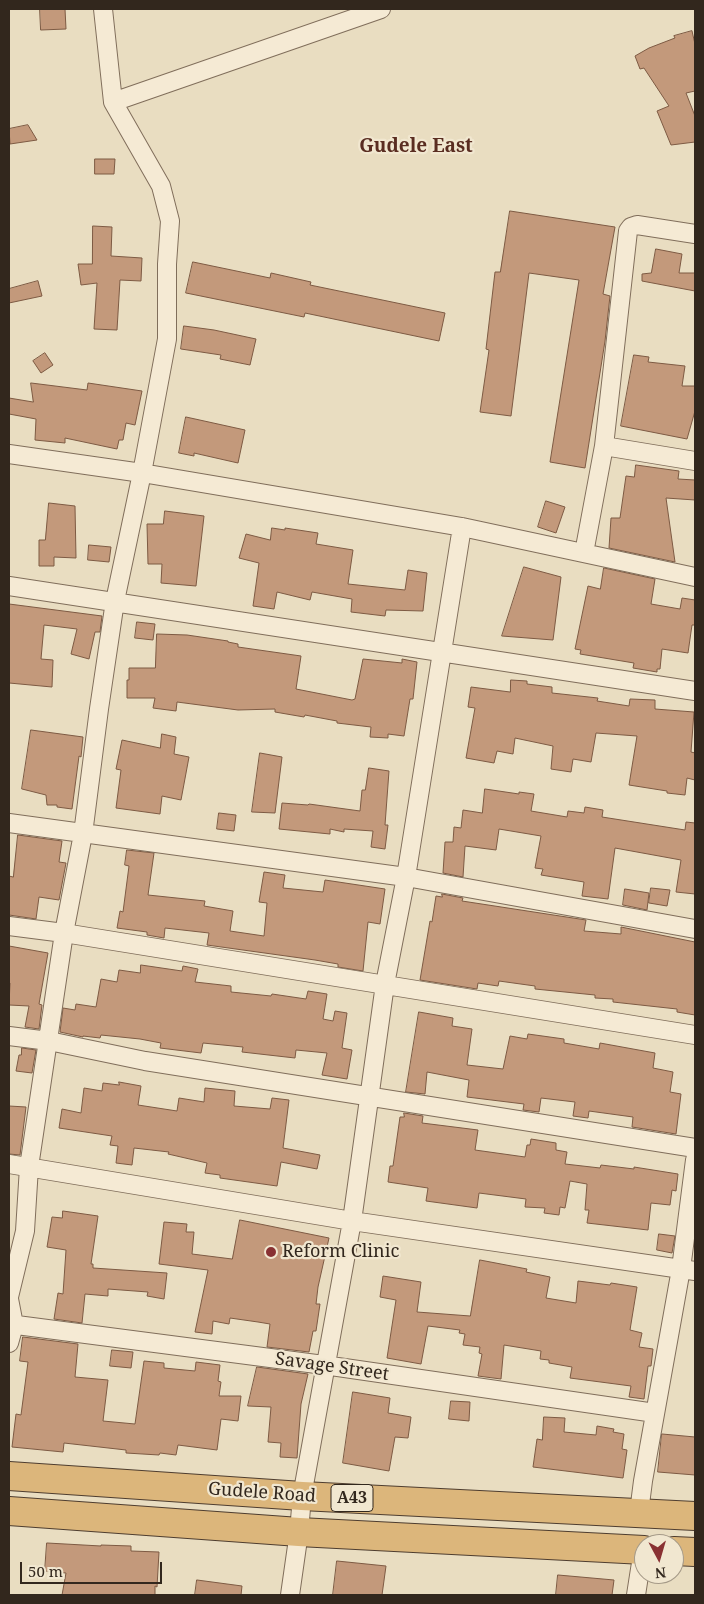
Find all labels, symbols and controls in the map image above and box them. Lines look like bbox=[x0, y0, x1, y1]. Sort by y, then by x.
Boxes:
district label: Gudele East bbox=[359, 136, 473, 158]
place label: Reform Clinic bbox=[282, 1241, 399, 1263]
marker: Reform Clinic bbox=[264, 1245, 278, 1259]
street label: Savage Street bbox=[274, 1348, 390, 1386]
street label: Gudele Road bbox=[207, 1478, 317, 1508]
road number: A43 bbox=[331, 1485, 373, 1512]
north arrow bbox=[634, 1534, 684, 1584]
scale bar bbox=[22, 1552, 165, 1584]
text: 50 m bbox=[28, 1561, 63, 1581]
text: N bbox=[654, 1563, 667, 1583]

